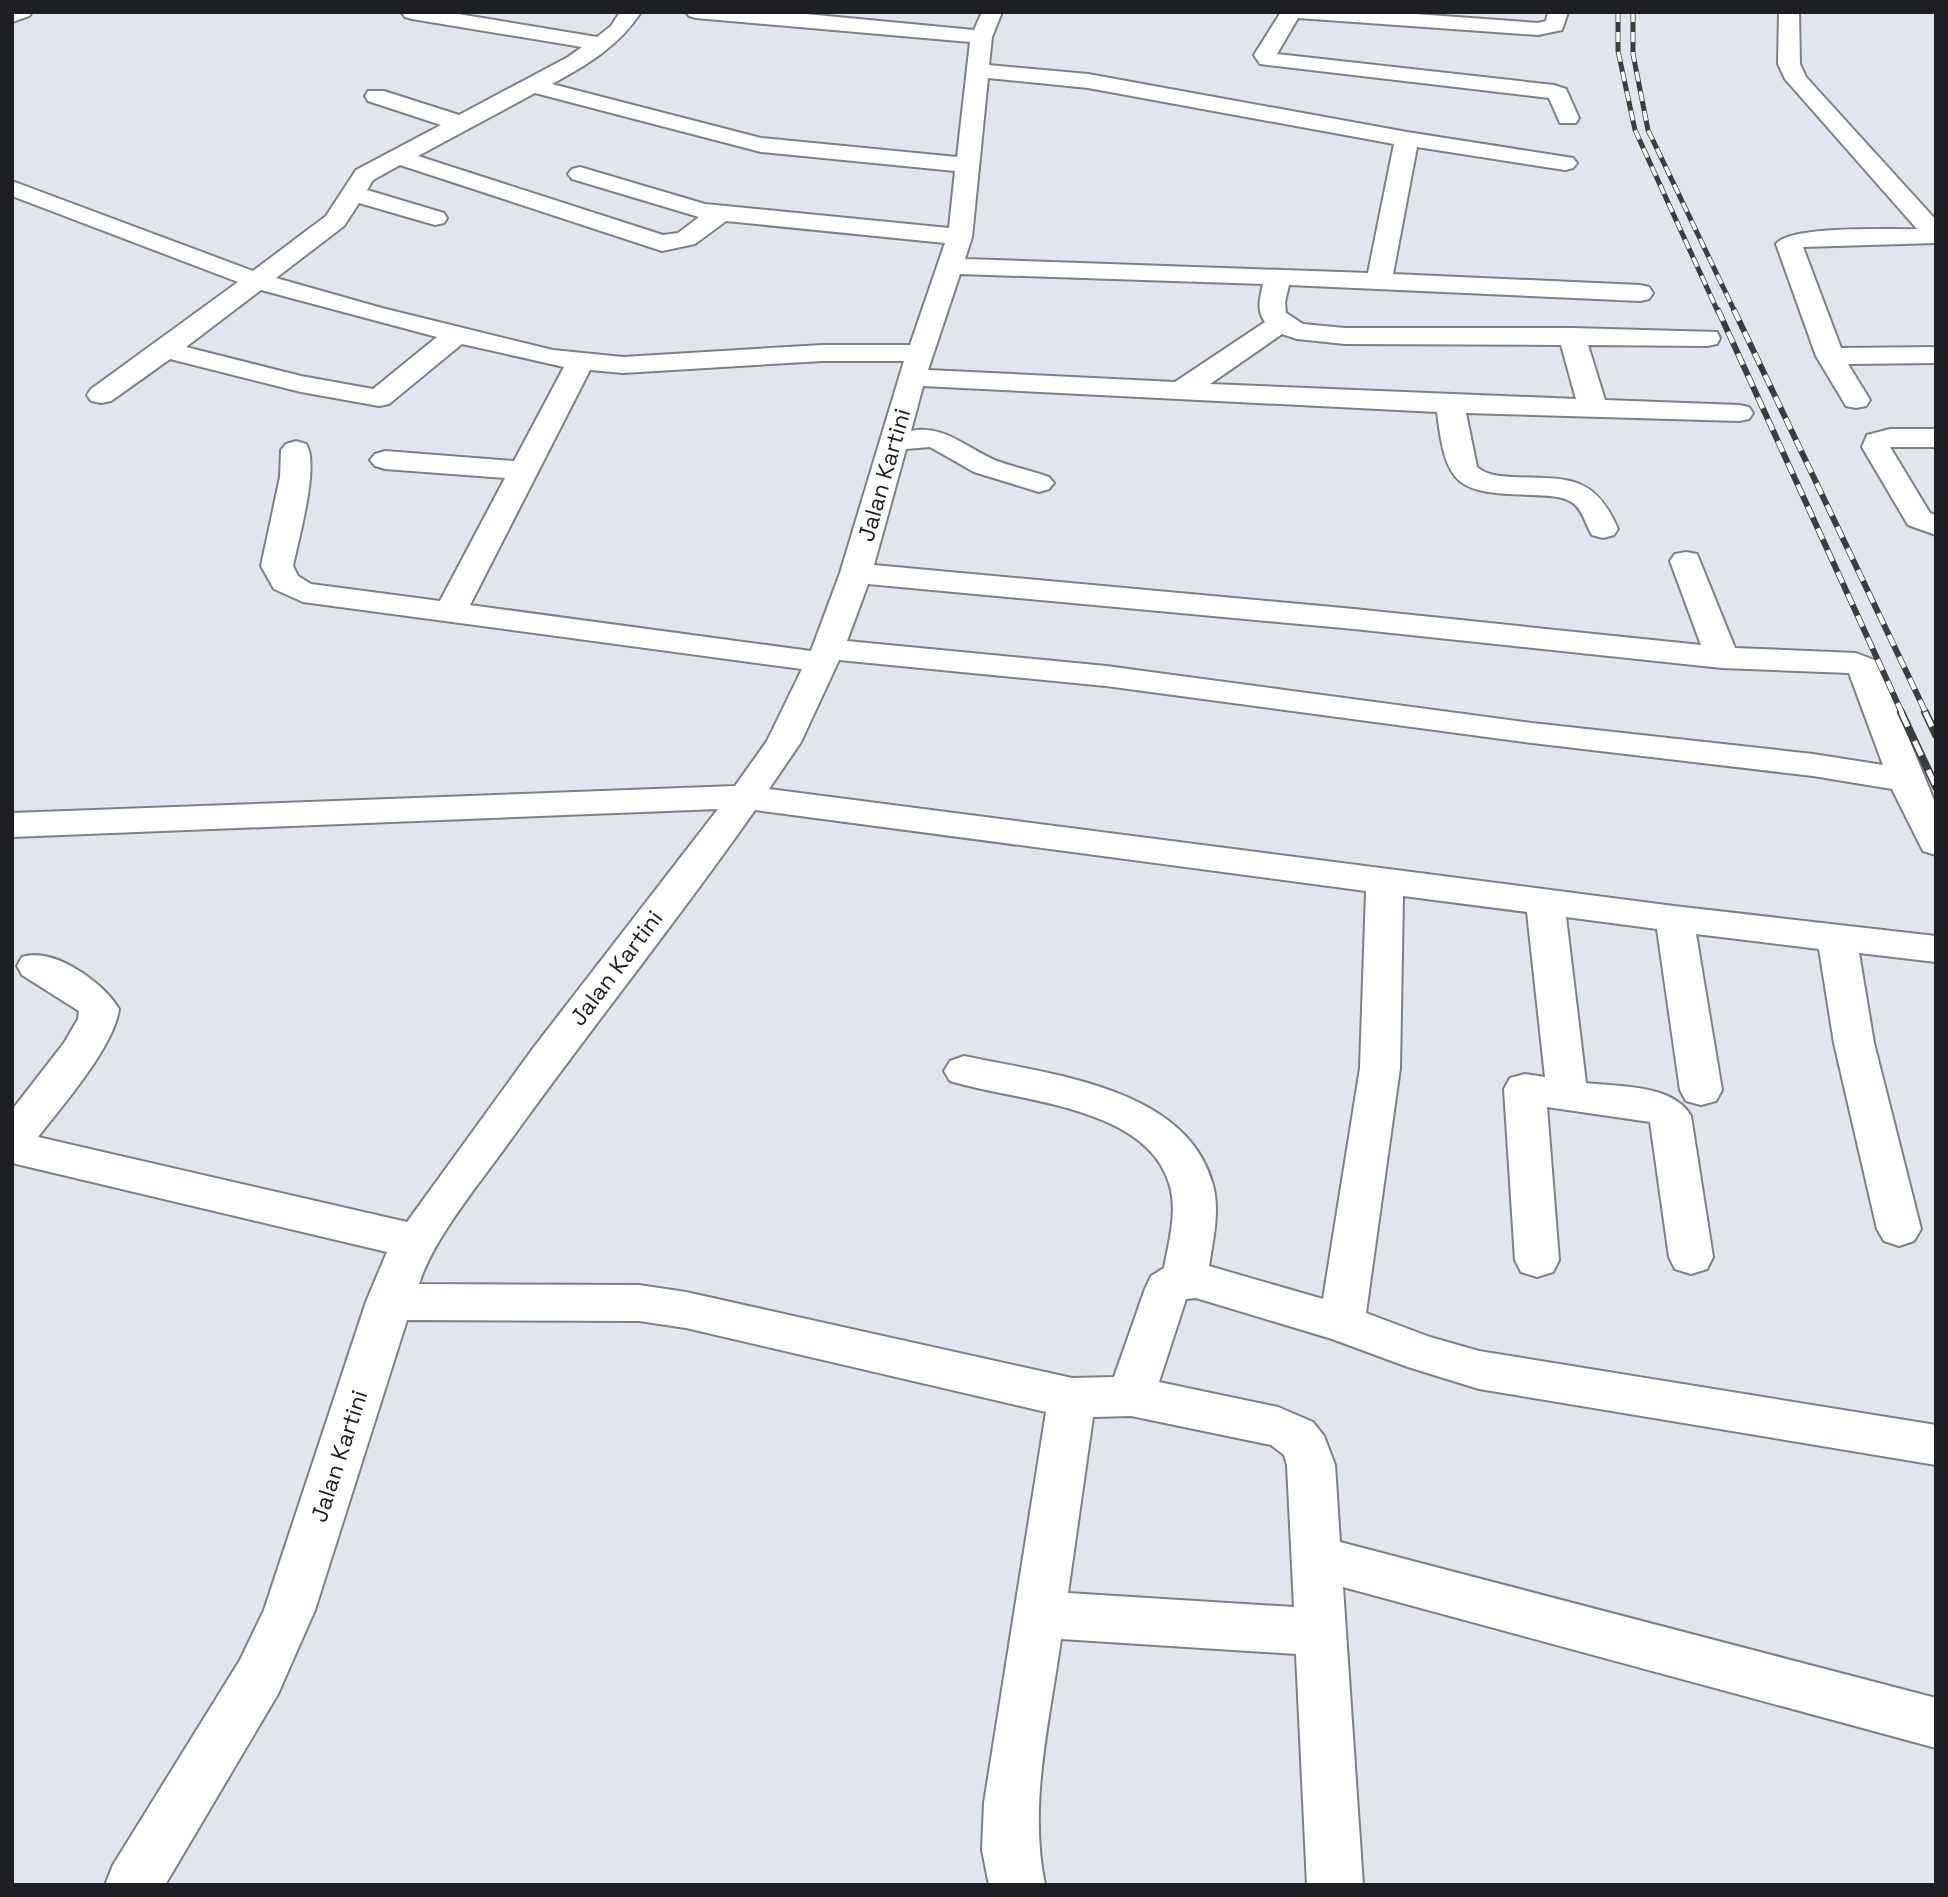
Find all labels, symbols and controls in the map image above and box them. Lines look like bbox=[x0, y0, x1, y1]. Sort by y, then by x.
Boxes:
street label: Jalan Kartini bbox=[851, 405, 917, 545]
street label: Jalan Kartini bbox=[563, 904, 669, 1032]
street label: Jalan Kartini bbox=[304, 1386, 374, 1526]

